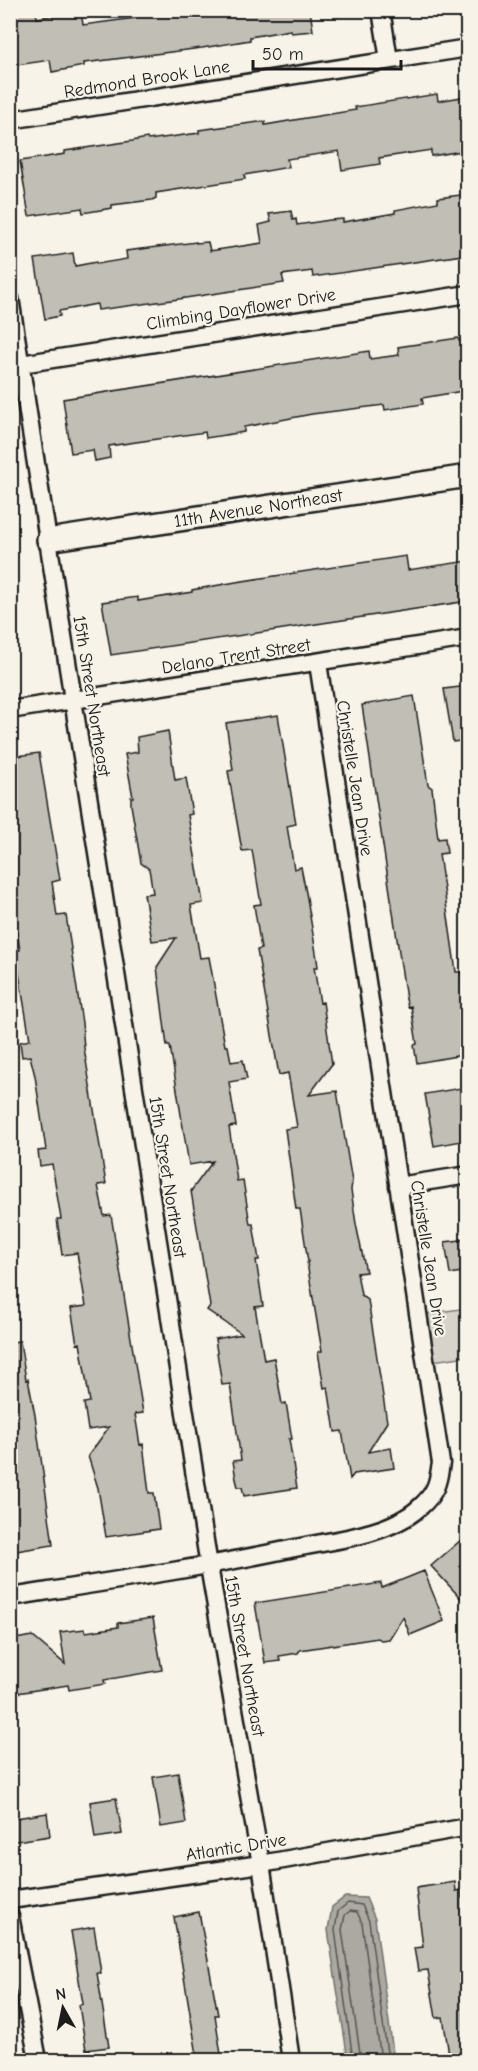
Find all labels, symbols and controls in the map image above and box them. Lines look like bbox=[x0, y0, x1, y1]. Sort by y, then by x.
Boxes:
scale bar bbox=[253, 33, 402, 71]
text: 50 m bbox=[262, 44, 304, 65]
street label: Redmond Brook Lane bbox=[63, 56, 232, 103]
street label: Climbing Dayflower Drive bbox=[145, 284, 337, 335]
street label: 11th Avenue Northeast bbox=[172, 485, 345, 532]
street label: 15th Street Northeast bbox=[68, 614, 115, 779]
street label: Delano Trent Street bbox=[160, 634, 313, 679]
street label: Christelle Jean Drive bbox=[332, 699, 377, 857]
street label: 15th Street Northeast bbox=[144, 1095, 191, 1260]
street label: Christelle Jean Drive bbox=[406, 1179, 451, 1337]
street label: 15th Street Northeast bbox=[220, 1574, 269, 1739]
street label: Atlantic Drive bbox=[184, 1829, 288, 1866]
north arrow bbox=[33, 1978, 93, 2038]
text: N bbox=[54, 1984, 67, 2004]

